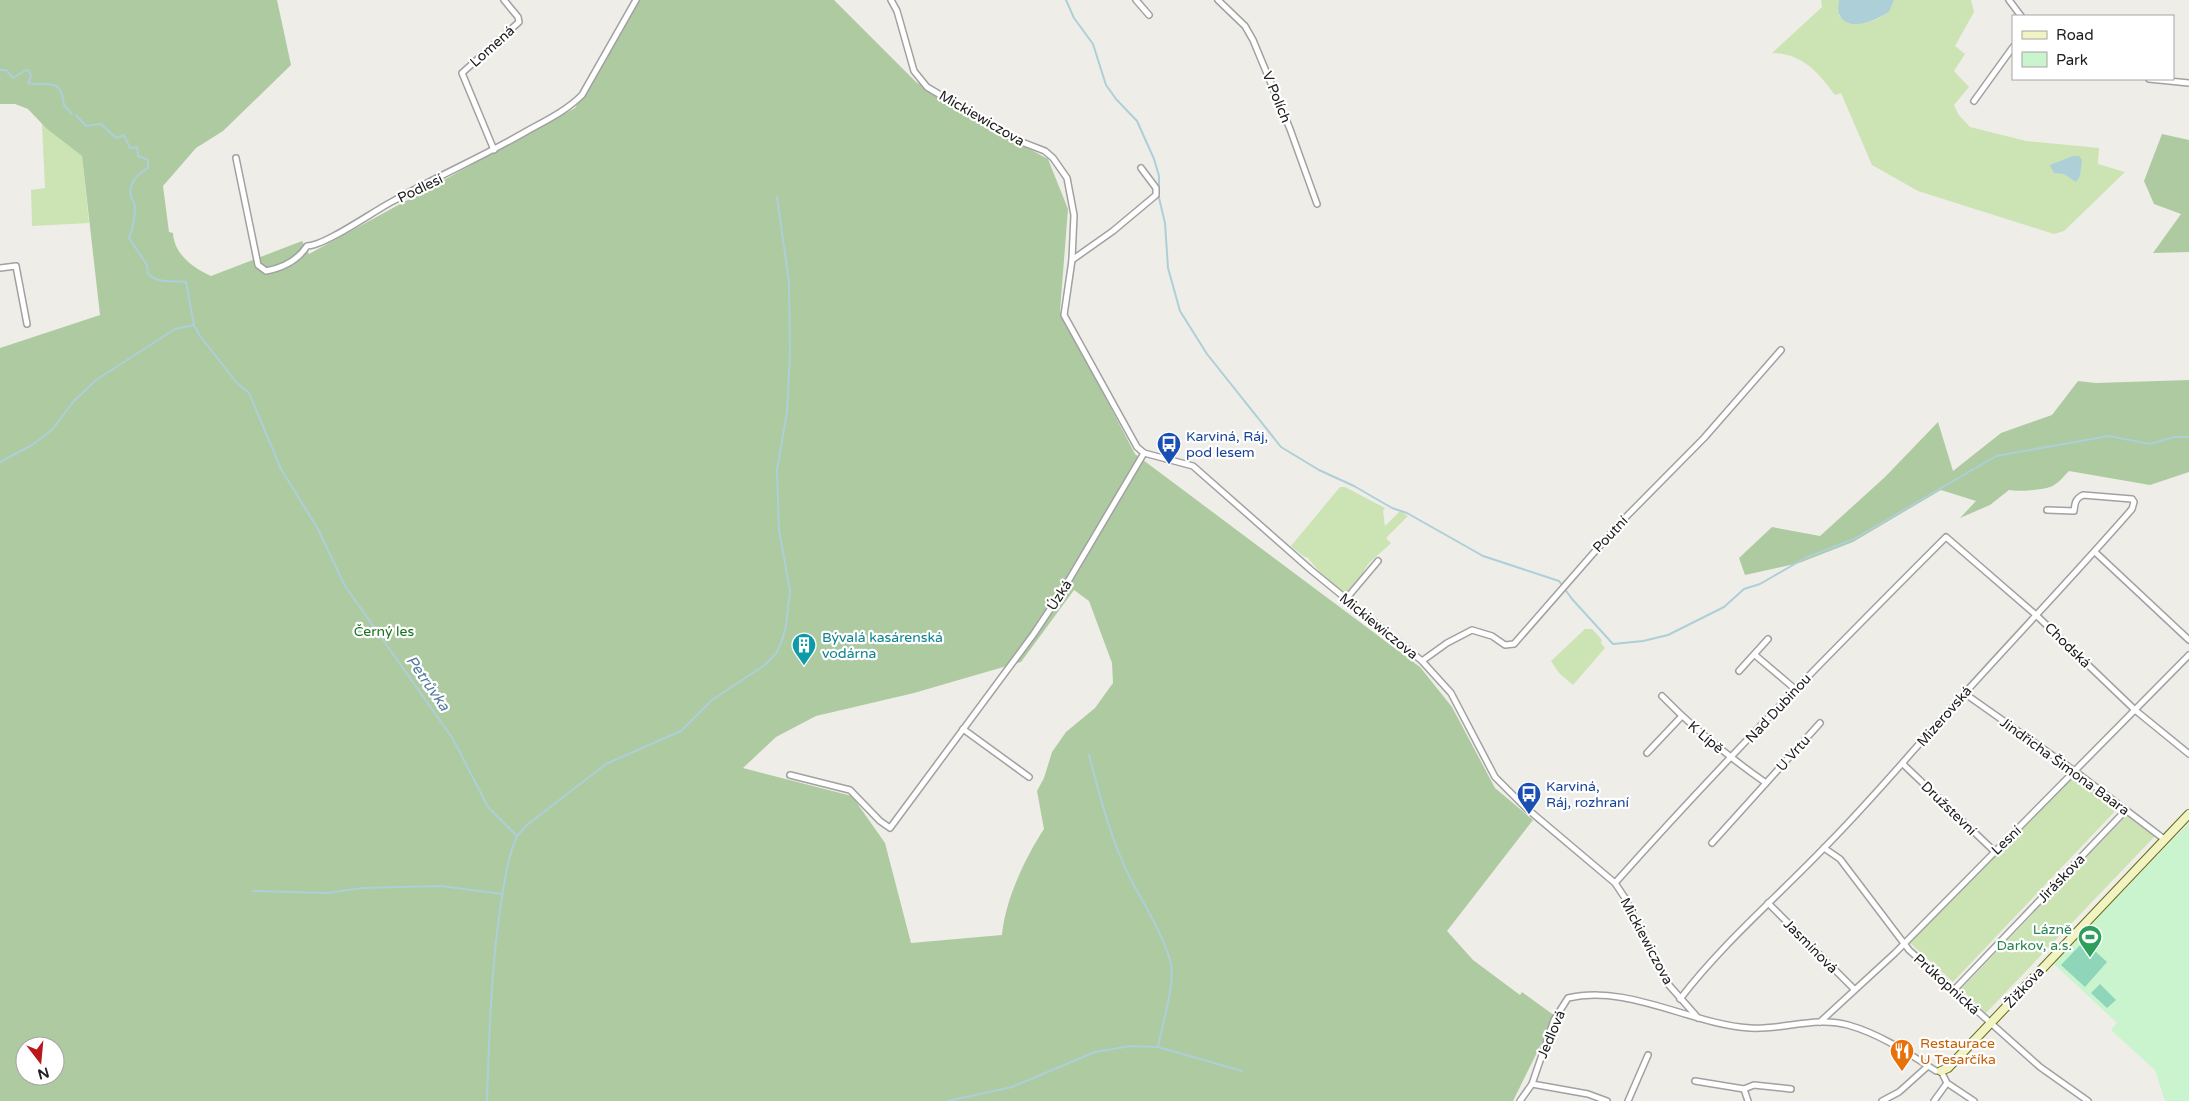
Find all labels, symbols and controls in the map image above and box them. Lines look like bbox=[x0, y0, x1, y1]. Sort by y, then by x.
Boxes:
legend bbox=[2012, 15, 2174, 80]
street label: Lomená bbox=[467, 22, 518, 71]
text: Road bbox=[2056, 26, 2094, 44]
text: Park bbox=[2056, 51, 2088, 69]
street label: V Polích bbox=[1259, 69, 1295, 125]
street label: Mickiewiczova bbox=[936, 87, 1028, 150]
street label: Podlesí bbox=[395, 170, 446, 207]
place label: Karviná, Ráj, pod lesem bbox=[1186, 428, 1268, 461]
bus stop icon: Karviná, Ráj, pod lesem bbox=[1156, 431, 1182, 465]
street label: Poutní bbox=[1589, 512, 1632, 556]
street label: Úzká bbox=[1043, 577, 1076, 614]
street label: Mickiewiczova bbox=[1336, 590, 1421, 663]
street label: Chodská bbox=[2041, 619, 2094, 672]
park label: Černý les bbox=[354, 623, 415, 640]
place label: Bývalá kasárenská vodárna bbox=[822, 629, 943, 662]
building icon: Bývalá kasárenská vodárna bbox=[791, 632, 817, 666]
water label: Petrůvka bbox=[402, 652, 454, 715]
street label: Nad Dubinou bbox=[1742, 670, 1815, 746]
street label: Mizerovská bbox=[1913, 683, 1975, 750]
street label: Jindřicha Šimona Baara bbox=[1997, 714, 2133, 819]
street label: K Lípě bbox=[1684, 718, 1727, 757]
street label: U Vrtu bbox=[1773, 732, 1814, 775]
place label: Karviná, Ráj, rozhraní bbox=[1546, 778, 1630, 811]
street label: Družstevní bbox=[1917, 778, 1980, 839]
bus stop icon: Karviná, Ráj, rozhraní bbox=[1516, 781, 1542, 815]
street label: Lesní bbox=[1988, 822, 2025, 859]
street label: Jiráskova bbox=[2034, 850, 2089, 906]
street label: Mickiewiczova bbox=[1617, 895, 1677, 988]
street label: Jasmínová bbox=[1780, 916, 1841, 977]
place label: Lázně Darkov, a.s. bbox=[1996, 921, 2072, 954]
sports icon: Lázně Darkov, a.s. bbox=[2077, 924, 2103, 958]
street label: Průkopnická bbox=[1910, 950, 1983, 1018]
street label: Žižkova bbox=[2001, 963, 2048, 1012]
street label: Jedlová bbox=[1534, 1008, 1569, 1061]
place label: Restaurace U Tesarčíka bbox=[1920, 1035, 1996, 1068]
north arrow bbox=[15, 1036, 65, 1086]
restaurant icon: Restaurace U Tesarčíka bbox=[1889, 1038, 1915, 1072]
text: N bbox=[36, 1063, 51, 1083]

